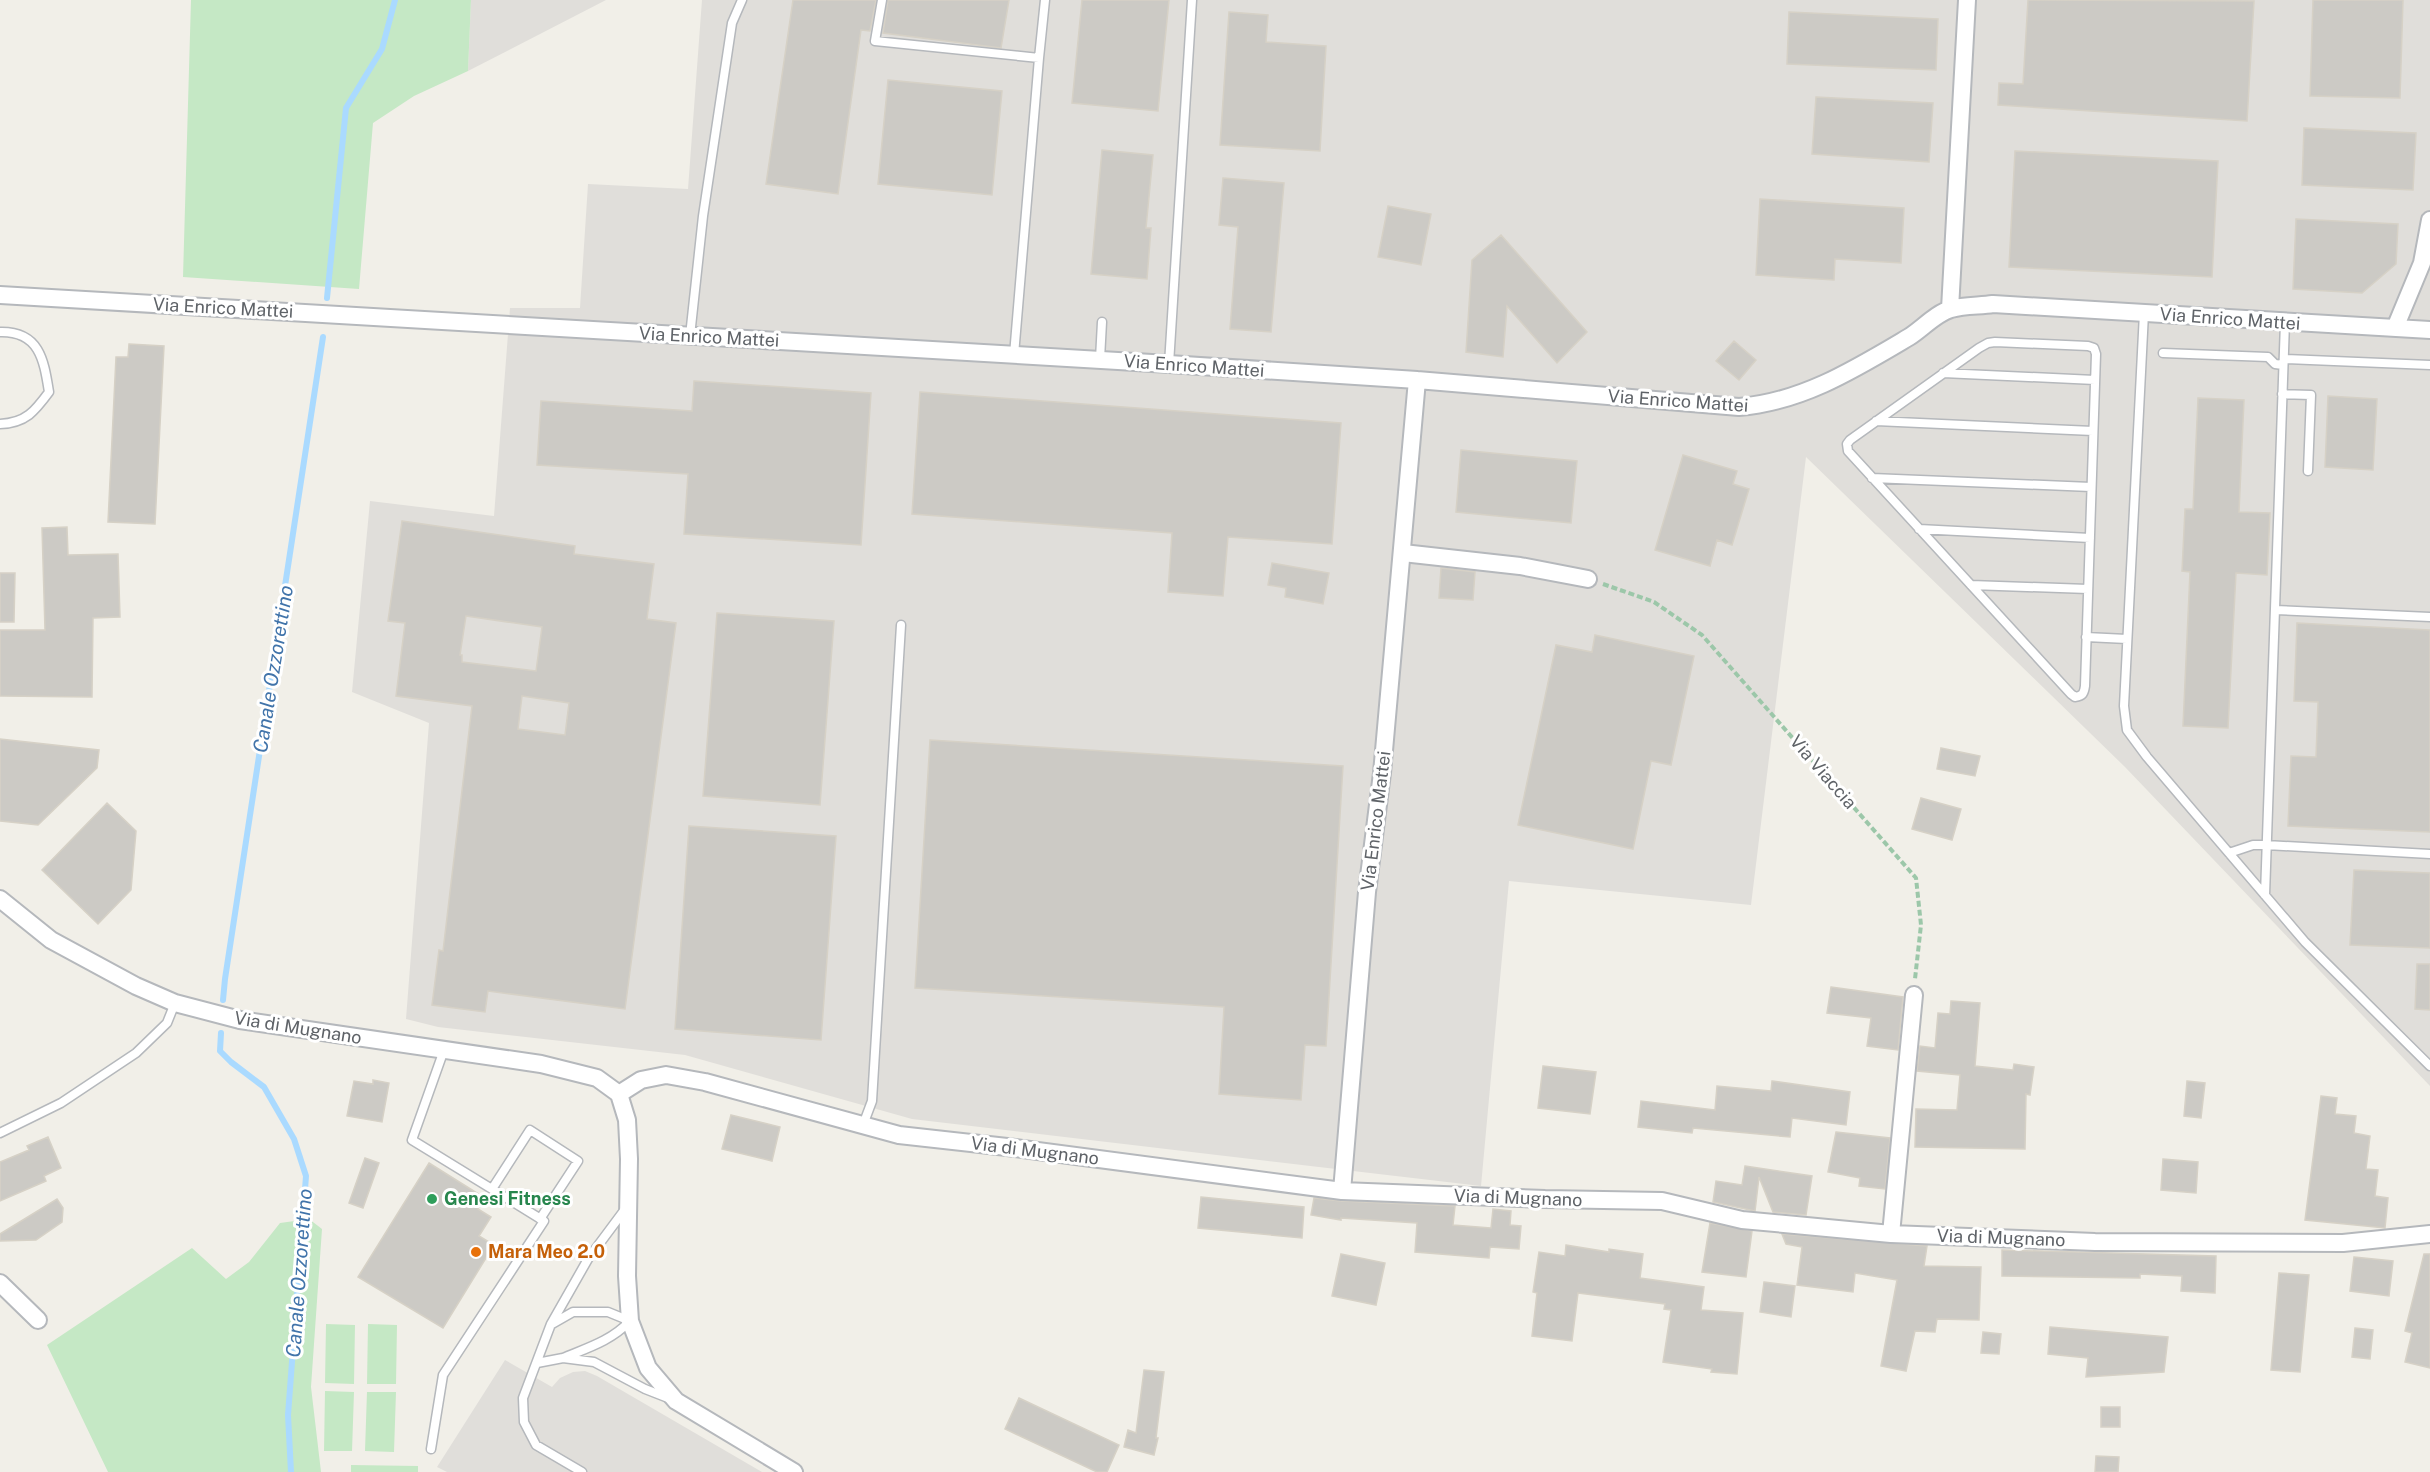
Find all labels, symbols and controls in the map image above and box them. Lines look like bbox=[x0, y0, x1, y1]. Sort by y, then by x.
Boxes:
street label: Via Enrico Mattei bbox=[152, 293, 294, 322]
street label: Via Enrico Mattei bbox=[2159, 303, 2301, 334]
street label: Via Enrico Mattei bbox=[638, 322, 780, 351]
street label: Via Enrico Mattei bbox=[1123, 350, 1265, 381]
street label: Via Enrico Mattei bbox=[1607, 385, 1749, 416]
water label: Canale Ozzorettino bbox=[248, 583, 298, 754]
street label: Via Viaccia bbox=[1786, 731, 1861, 813]
street label: Via Enrico Mattei bbox=[1357, 750, 1395, 892]
street label: Via di Mugnano bbox=[233, 1007, 363, 1048]
street label: Via di Mugnano bbox=[970, 1132, 1100, 1169]
street label: Via di Mugnano bbox=[1453, 1185, 1583, 1210]
water label: Canale Ozzorettino bbox=[281, 1188, 317, 1358]
place label: Genesi Fitness bbox=[444, 1188, 571, 1209]
marker: Genesi Fitness bbox=[425, 1192, 439, 1206]
street label: Via di Mugnano bbox=[1936, 1225, 2066, 1250]
place label: Mara Meo 2.0 bbox=[488, 1241, 605, 1262]
marker: Mara Meo 2.0 bbox=[469, 1245, 483, 1259]

